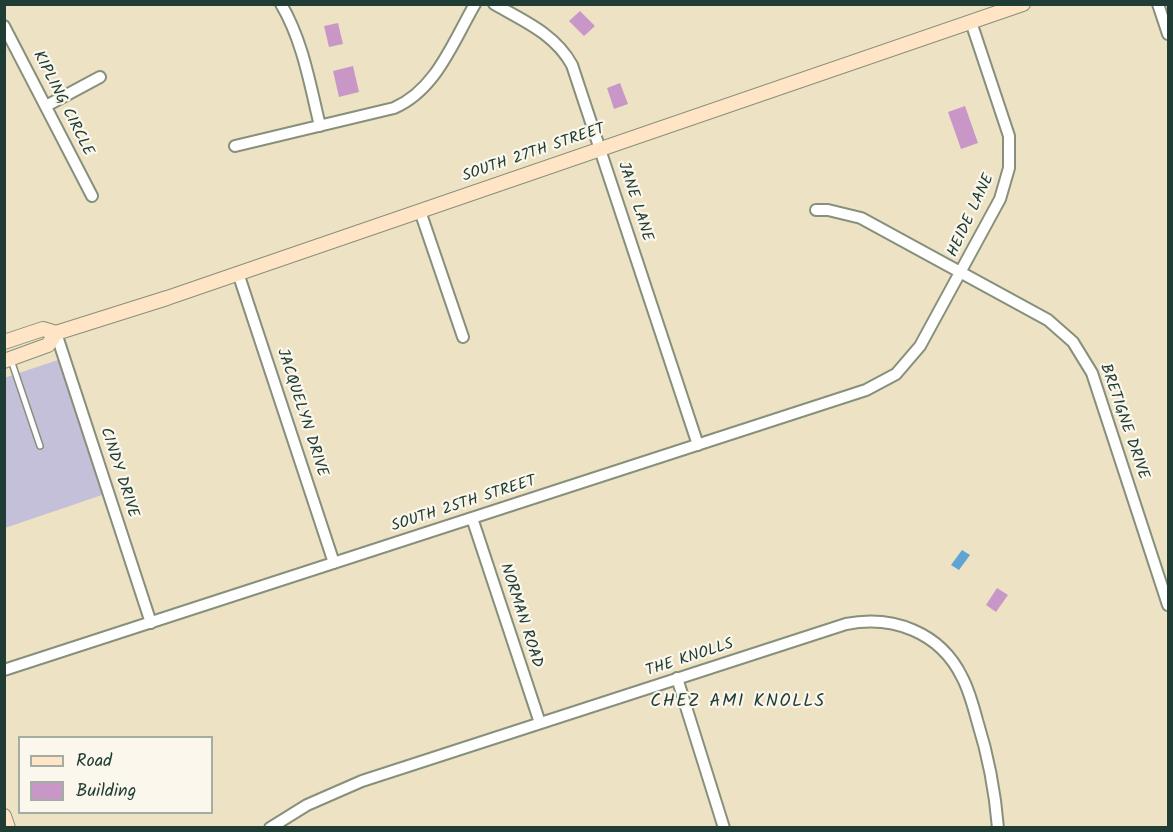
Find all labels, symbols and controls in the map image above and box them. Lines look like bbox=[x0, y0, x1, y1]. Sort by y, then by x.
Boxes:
street label: KIPLING CIRCLE bbox=[27, 48, 97, 160]
street label: SOUTH 27TH STREET bbox=[460, 121, 608, 187]
street label: JANE LANE bbox=[612, 160, 656, 244]
street label: HEIDE LANE bbox=[944, 171, 1000, 261]
street label: JACQUELYN DRIVE bbox=[271, 346, 331, 480]
street label: BRETIGNE DRIVE bbox=[1094, 362, 1152, 482]
street label: CINDY DRIVE bbox=[94, 425, 142, 521]
street label: SOUTH 25TH STREET bbox=[389, 473, 539, 537]
street label: NORMAN ROAD bbox=[494, 561, 546, 671]
street label: THE KNOLLS bbox=[644, 636, 736, 682]
district label: CHEZ AMI KNOLLS bbox=[650, 692, 826, 714]
legend bbox=[18, 736, 213, 814]
text: Road bbox=[76, 747, 112, 776]
text: Building bbox=[76, 777, 136, 806]

